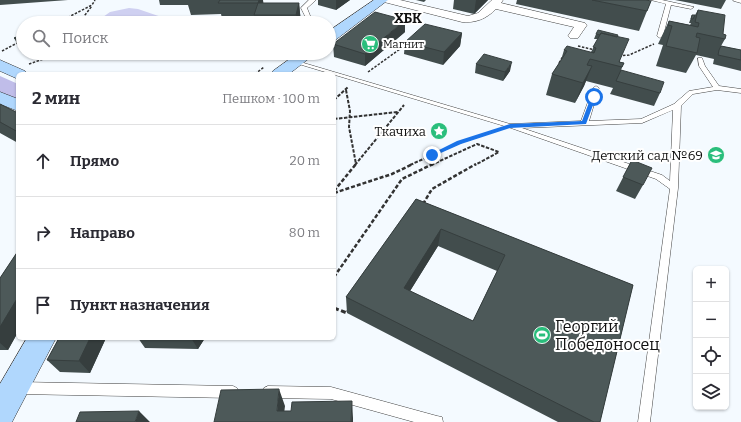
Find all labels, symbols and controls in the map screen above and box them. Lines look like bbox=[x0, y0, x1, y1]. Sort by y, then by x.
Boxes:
district label: ХБК bbox=[394, 10, 422, 27]
search box bbox=[16, 16, 336, 60]
icon: search bbox=[30, 27, 52, 49]
text: Поиск bbox=[62, 29, 108, 47]
supermarket icon: Магнит bbox=[360, 34, 380, 54]
place label: Магнит bbox=[383, 38, 424, 51]
text: 2 мин bbox=[32, 88, 80, 109]
route start bbox=[585, 88, 603, 106]
text: Пешком · 100 m bbox=[222, 91, 320, 106]
place icon: Ткачиха bbox=[429, 121, 449, 141]
place label: Ткачиха bbox=[375, 124, 426, 139]
school or university icon: Детский сад №69 bbox=[706, 145, 726, 165]
route end bbox=[423, 146, 441, 164]
place label: Детский сад №69 bbox=[591, 148, 703, 163]
icon: ahead bbox=[32, 150, 54, 172]
text: Прямо bbox=[70, 152, 119, 170]
text: 20 m bbox=[290, 153, 320, 168]
icon: right bbox=[32, 222, 54, 244]
text: Направо bbox=[70, 224, 135, 242]
text: 80 m bbox=[289, 225, 320, 240]
map controls bbox=[693, 266, 729, 410]
button: + bbox=[693, 266, 729, 302]
icon: arrive bbox=[32, 294, 54, 316]
text: Пункт назначения bbox=[70, 296, 210, 314]
button: − bbox=[693, 302, 729, 338]
place label: Георгий Победоносец bbox=[555, 317, 660, 354]
sports icon: Георгий Победоносец bbox=[532, 325, 552, 345]
button: locate bbox=[693, 338, 729, 374]
button: layers bbox=[693, 374, 729, 410]

